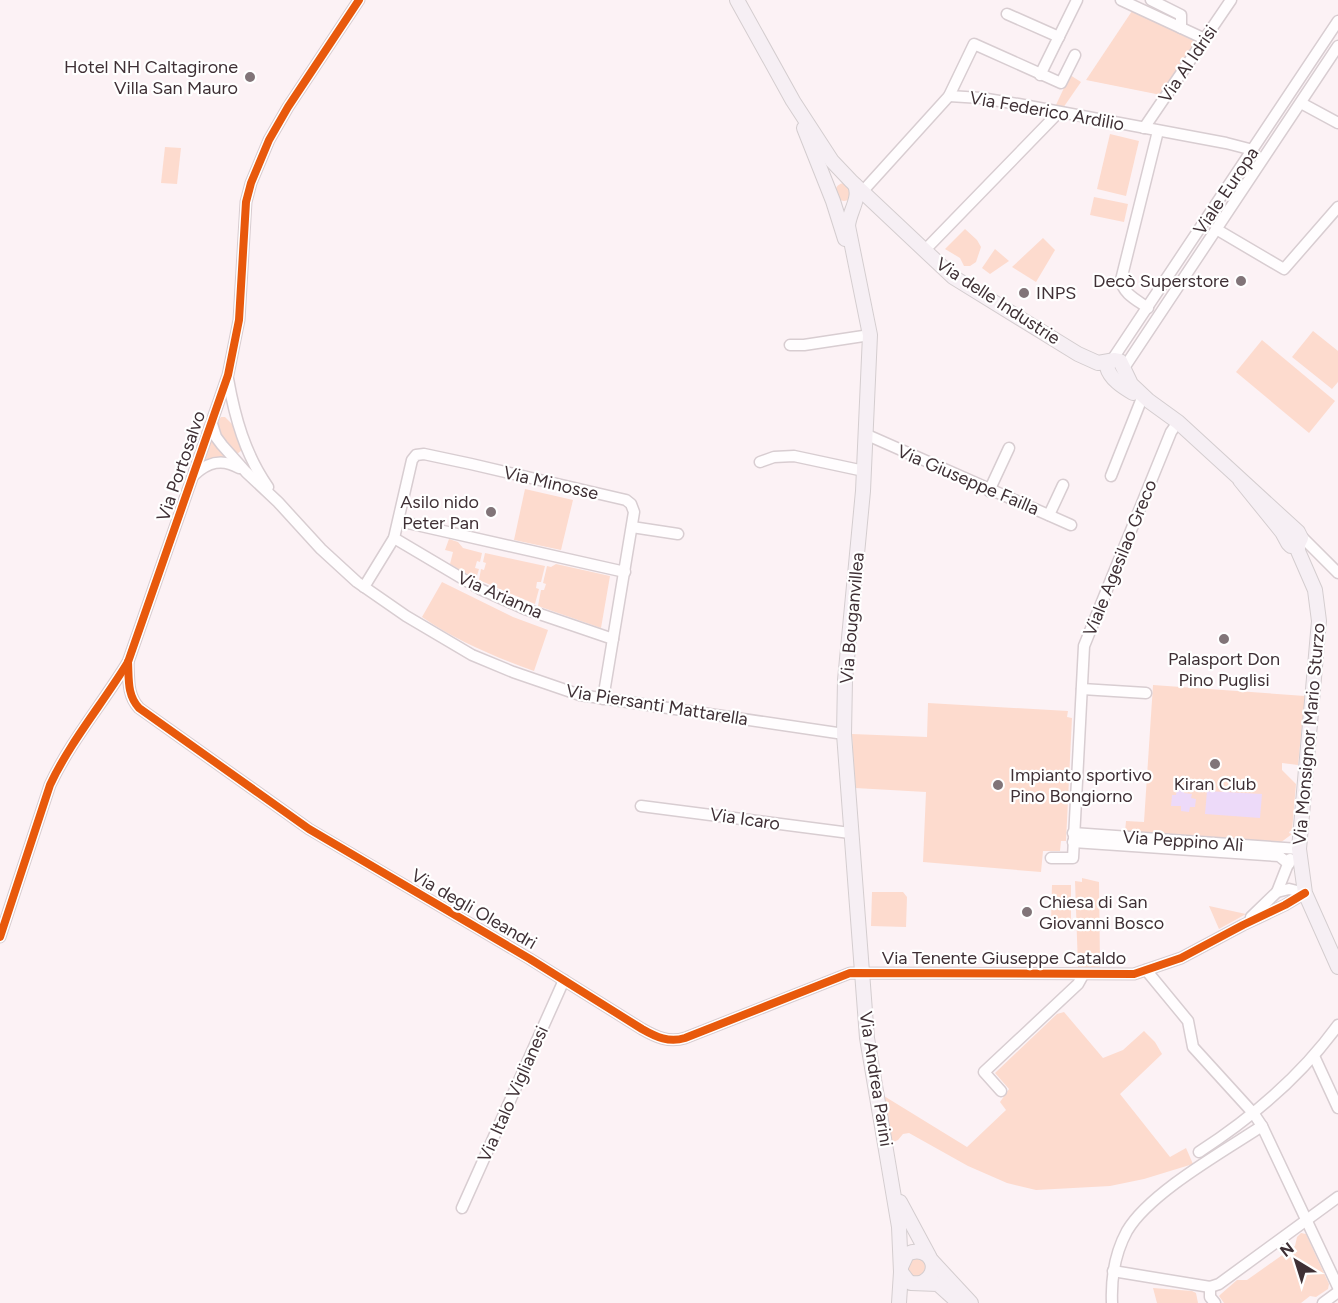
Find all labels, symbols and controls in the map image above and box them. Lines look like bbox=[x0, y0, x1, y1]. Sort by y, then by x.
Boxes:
street label: Via Al Idrisi bbox=[1154, 21, 1222, 107]
place label: Hotel NH Caltagirone Villa San Mauro bbox=[64, 56, 238, 99]
marker: Hotel NH Caltagirone Villa San Mauro bbox=[243, 70, 257, 84]
street label: Via Federico Ardilio bbox=[968, 87, 1126, 135]
street label: Viale Europa bbox=[1189, 143, 1263, 239]
street label: Via delle Industrie bbox=[932, 253, 1064, 349]
place label: Decò Superstore bbox=[1093, 270, 1229, 292]
marker: Decò Superstore bbox=[1234, 274, 1248, 288]
place label: INPS bbox=[1036, 282, 1076, 304]
marker: INPS bbox=[1017, 286, 1031, 300]
street label: Via Portosalvo bbox=[152, 408, 210, 524]
street label: Via Giuseppe Failla bbox=[894, 440, 1042, 520]
street label: Via Minosse bbox=[501, 461, 601, 505]
street label: Viale Agesilao Greco bbox=[1079, 477, 1161, 639]
place label: Asilo nido Peter Pan bbox=[400, 491, 479, 534]
marker: Asilo nido Peter Pan bbox=[484, 505, 498, 519]
street label: Via Bouganvillea bbox=[835, 551, 869, 685]
street label: Via Arianna bbox=[454, 566, 546, 624]
street label: Via Monsignor Mario Sturzo bbox=[1288, 622, 1330, 846]
marker: Palasport Don Pino Puglisi bbox=[1217, 632, 1231, 646]
place label: Palasport Don Pino Puglisi bbox=[1168, 648, 1280, 691]
street label: Via Piersanti Mattarella bbox=[564, 680, 750, 730]
marker: Kiran Club bbox=[1208, 757, 1222, 771]
place label: Impianto sportivo Pino Bongiorno bbox=[1010, 764, 1152, 807]
place label: Kiran Club bbox=[1174, 773, 1256, 795]
marker: Impianto sportivo Pino Bongiorno bbox=[991, 778, 1005, 792]
street label: Via Icaro bbox=[709, 803, 781, 835]
street label: Via Peppino Alì bbox=[1122, 826, 1244, 856]
street label: Via degli Oleandri bbox=[407, 864, 541, 954]
place label: Chiesa di San Giovanni Bosco bbox=[1039, 891, 1164, 934]
marker: Chiesa di San Giovanni Bosco bbox=[1020, 905, 1034, 919]
street label: Via Tenente Giuseppe Cataldo bbox=[882, 947, 1126, 969]
street label: Via Andrea Parini bbox=[854, 1010, 898, 1148]
street label: Via Italo Viglianesi bbox=[473, 1022, 553, 1166]
north arrow bbox=[1266, 1231, 1326, 1291]
text: N bbox=[1276, 1238, 1298, 1261]

